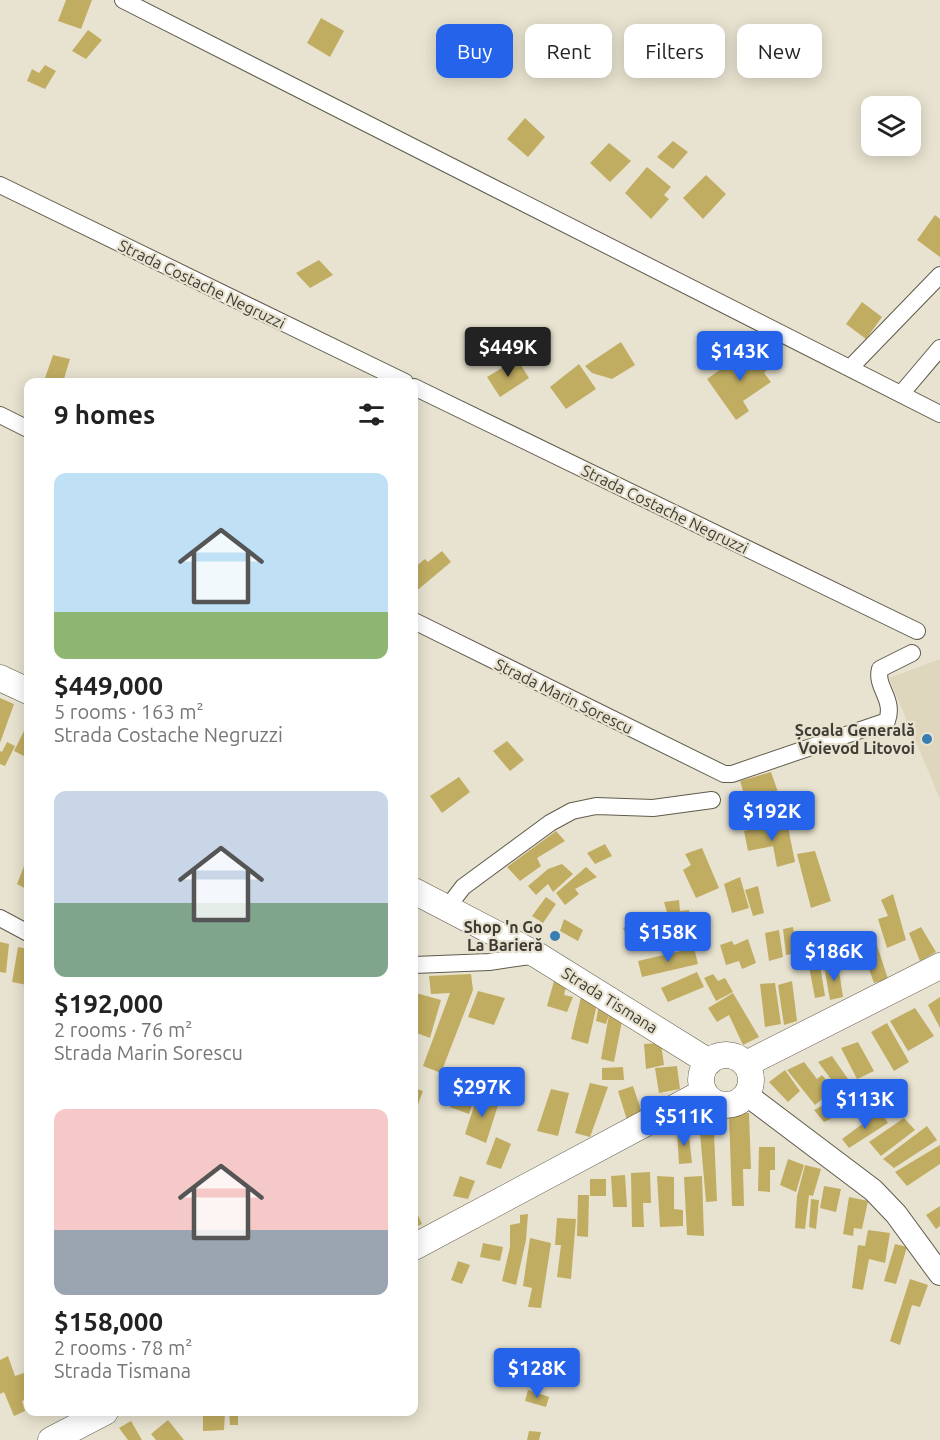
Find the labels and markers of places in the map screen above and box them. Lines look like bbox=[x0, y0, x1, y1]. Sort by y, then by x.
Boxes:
pin: $449K bbox=[466, 327, 550, 378]
pin: $143K bbox=[698, 331, 782, 382]
place label: Școala Generală Voievod Litovoi bbox=[795, 721, 915, 757]
marker: Școala Generală Voievod Litovoi bbox=[920, 732, 934, 746]
pin: $192K bbox=[730, 791, 814, 842]
pin: $158K bbox=[626, 912, 710, 963]
place label: Shop 'n Go La Barieră bbox=[464, 918, 543, 954]
marker: Shop 'n Go La Barieră bbox=[548, 929, 562, 943]
pin: $186K bbox=[792, 931, 876, 982]
pin: $297K bbox=[440, 1067, 524, 1118]
pin: $113K bbox=[823, 1079, 907, 1130]
pin: $511K bbox=[642, 1096, 726, 1147]
pin: $128K bbox=[495, 1348, 579, 1399]

